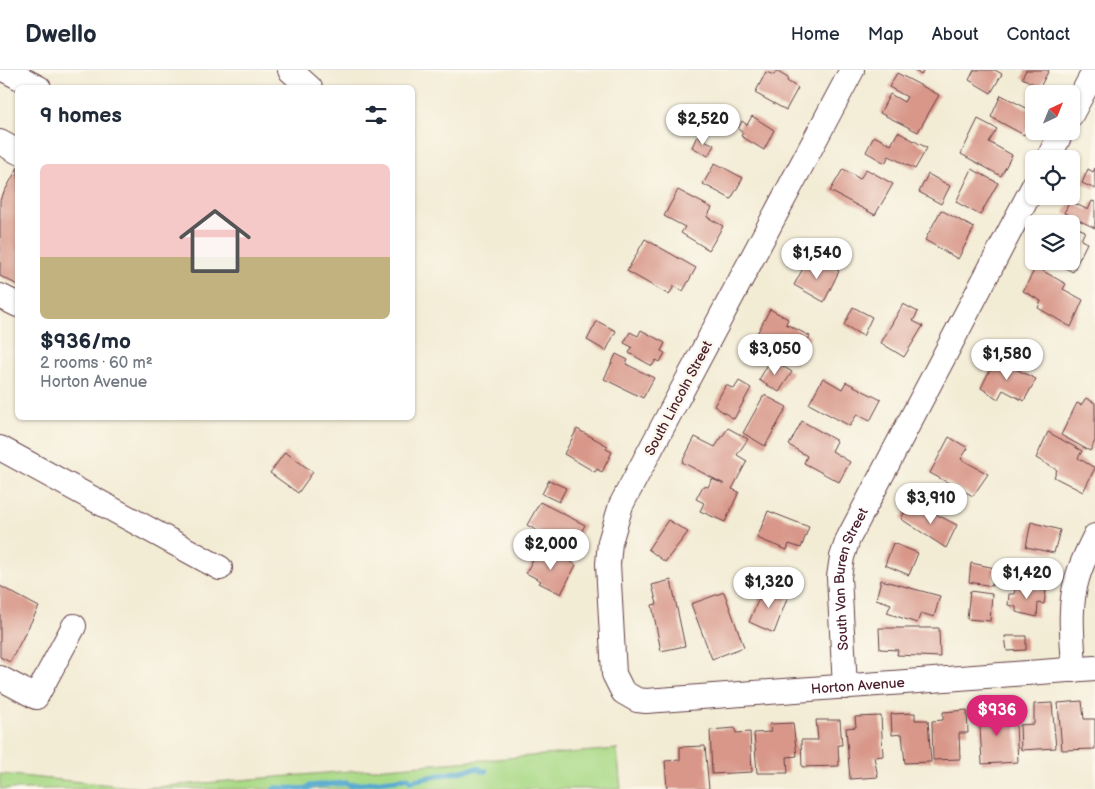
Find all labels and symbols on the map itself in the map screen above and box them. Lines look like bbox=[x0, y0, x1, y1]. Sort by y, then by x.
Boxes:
north arrow bbox=[1025, 85, 1080, 140]
pin: $2,520 bbox=[662, 104, 744, 146]
pin: $1,540 bbox=[776, 238, 858, 280]
pin: $3,050 bbox=[734, 334, 816, 376]
street label: South Lincoln Street bbox=[641, 337, 716, 459]
pin: $1,580 bbox=[966, 338, 1048, 381]
pin: $3,910 bbox=[890, 482, 972, 525]
street label: South Van Buren Street bbox=[831, 504, 872, 651]
pin: $2,000 bbox=[510, 528, 592, 571]
pin: $1,420 bbox=[986, 558, 1068, 600]
pin: $1,320 bbox=[728, 566, 810, 609]
street label: Horton Avenue bbox=[810, 674, 905, 698]
pin: $936 bbox=[967, 694, 1027, 737]

